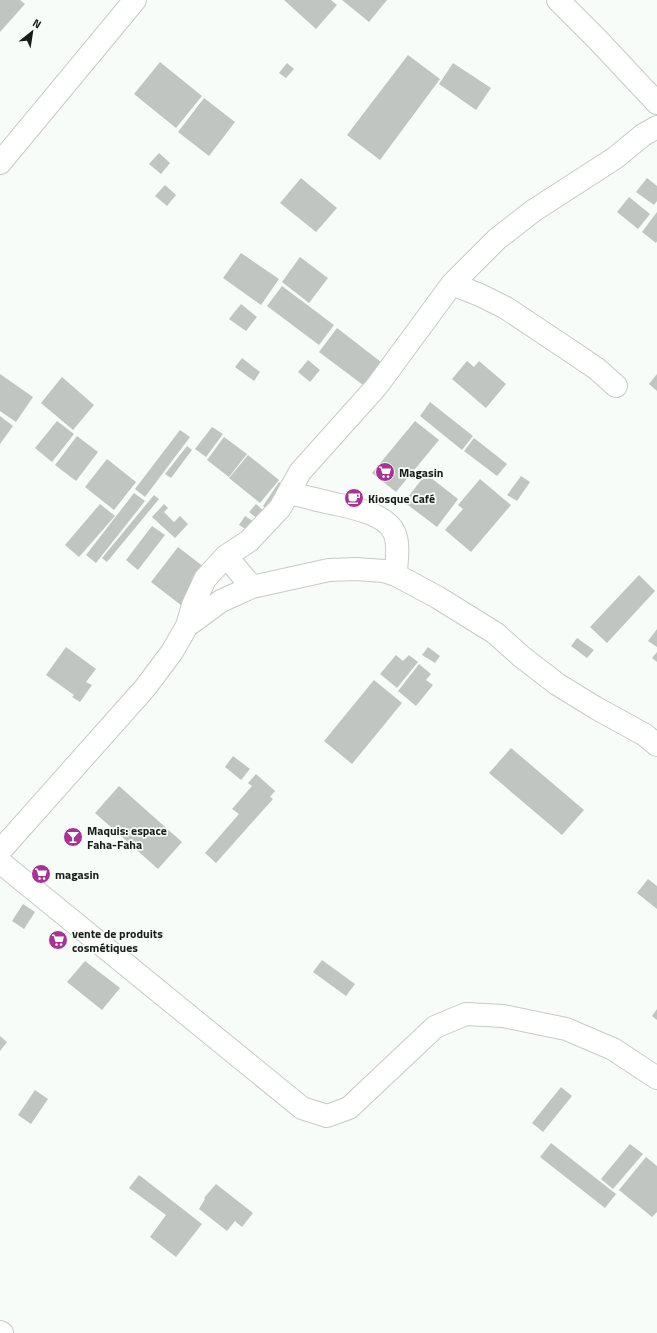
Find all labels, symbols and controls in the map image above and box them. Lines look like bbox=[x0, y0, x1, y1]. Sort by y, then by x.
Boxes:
north arrow bbox=[12, 12, 52, 52]
text: N bbox=[30, 15, 44, 32]
supermarket icon: Magasin bbox=[374, 461, 396, 483]
place label: Magasin bbox=[399, 463, 443, 482]
cafe icon: Kiosque Café bbox=[343, 487, 365, 509]
place label: Kiosque Café bbox=[368, 489, 435, 508]
place label: Maquis: espace Faha-Faha bbox=[87, 821, 167, 854]
bar icon: Maquis: espace Faha-Faha bbox=[62, 826, 84, 848]
supermarket icon: magasin bbox=[30, 863, 52, 885]
place label: magasin bbox=[55, 865, 99, 884]
place label: vente de produits cosmétiques bbox=[72, 924, 163, 957]
supermarket icon: vente de produits cosmétiques bbox=[47, 929, 69, 951]

